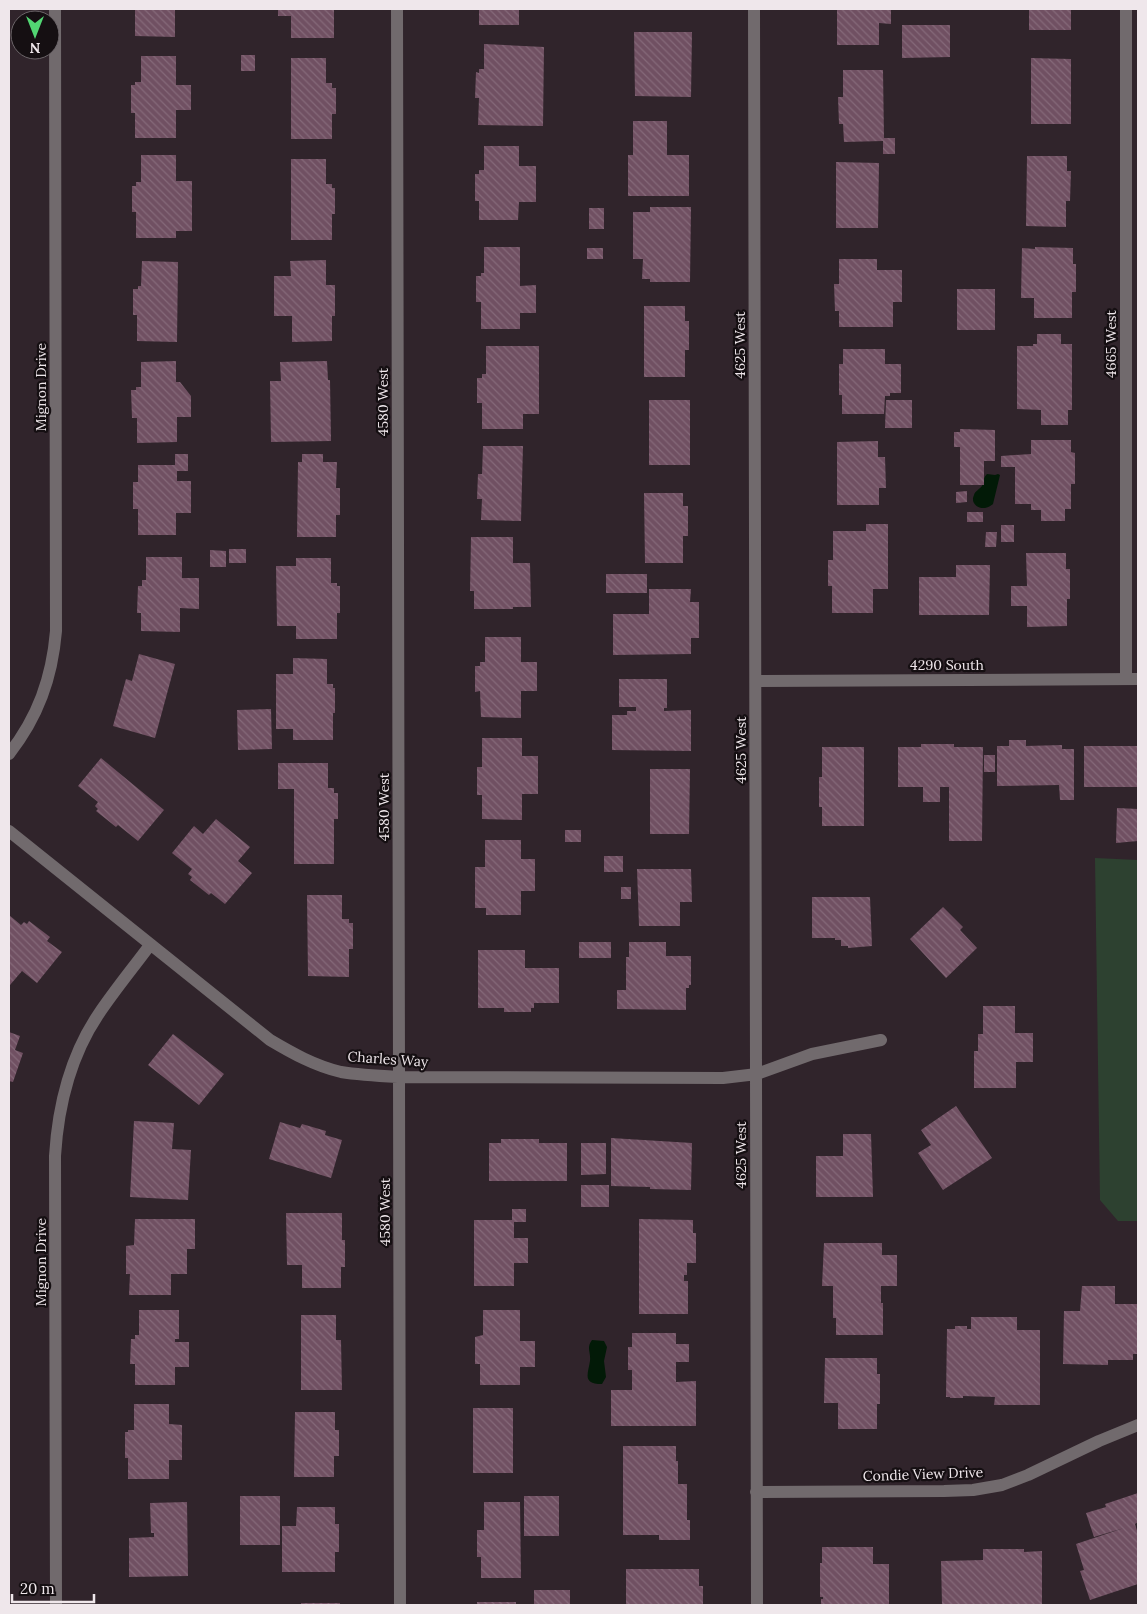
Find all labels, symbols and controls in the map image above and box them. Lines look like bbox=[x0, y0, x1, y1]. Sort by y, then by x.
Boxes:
north arrow bbox=[10, 10, 60, 60]
text: N bbox=[29, 39, 40, 57]
street label: 4665 West bbox=[1102, 309, 1120, 378]
street label: 4625 West bbox=[731, 311, 749, 379]
street label: Mignon Drive bbox=[32, 342, 50, 431]
street label: 4580 West bbox=[374, 367, 392, 436]
street label: 4290 South bbox=[910, 656, 984, 674]
street label: 4625 West bbox=[732, 716, 750, 784]
street label: 4580 West bbox=[375, 772, 393, 841]
street label: Charles Way bbox=[347, 1047, 430, 1071]
street label: 4625 West bbox=[732, 1121, 750, 1189]
street label: 4580 West bbox=[376, 1177, 394, 1246]
street label: Mignon Drive bbox=[32, 1217, 50, 1306]
street label: Condie View Drive bbox=[863, 1463, 984, 1485]
scale bar bbox=[12, 1572, 95, 1604]
text: 20 m bbox=[20, 1579, 55, 1598]

